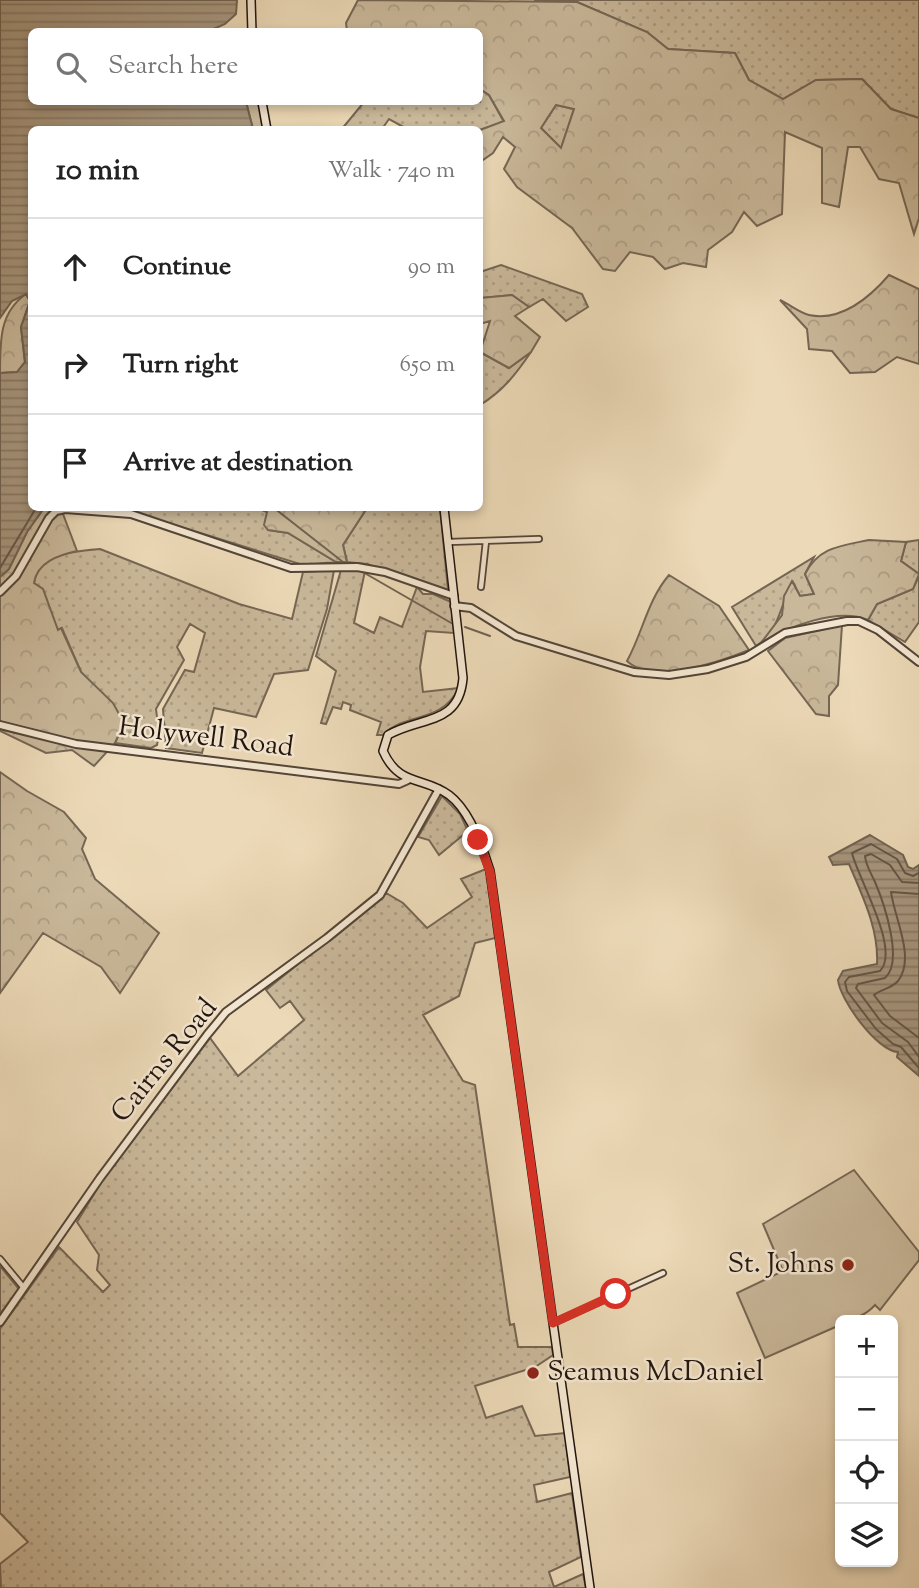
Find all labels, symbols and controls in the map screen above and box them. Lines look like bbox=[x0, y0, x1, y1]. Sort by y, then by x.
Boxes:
search box bbox=[28, 28, 483, 105]
icon: search bbox=[52, 48, 90, 86]
text: Search here bbox=[108, 48, 238, 85]
text: 10 min bbox=[56, 150, 139, 193]
text: Walk · 740 m bbox=[328, 155, 455, 188]
icon: ahead bbox=[56, 248, 94, 286]
text: Continue bbox=[123, 249, 231, 286]
text: 90 m bbox=[408, 251, 455, 284]
icon: right bbox=[56, 346, 94, 384]
text: Turn right bbox=[123, 347, 238, 384]
text: 650 m bbox=[400, 349, 455, 382]
icon: arrive bbox=[56, 444, 94, 482]
text: Arrive at destination bbox=[123, 445, 353, 482]
street label: Holywell Road bbox=[116, 707, 296, 769]
route end bbox=[462, 824, 493, 855]
street label: Cairns Road bbox=[102, 990, 228, 1132]
place label: St. Johns bbox=[727, 1245, 834, 1285]
marker: St. Johns bbox=[840, 1257, 856, 1273]
route start bbox=[600, 1278, 631, 1309]
map controls bbox=[835, 1315, 898, 1567]
button: + bbox=[835, 1315, 898, 1378]
place label: Seamus McDaniel bbox=[547, 1353, 764, 1393]
marker: Seamus McDaniel bbox=[525, 1365, 541, 1381]
button: − bbox=[835, 1378, 898, 1441]
button: locate bbox=[835, 1441, 898, 1504]
button: layers bbox=[835, 1504, 898, 1567]

